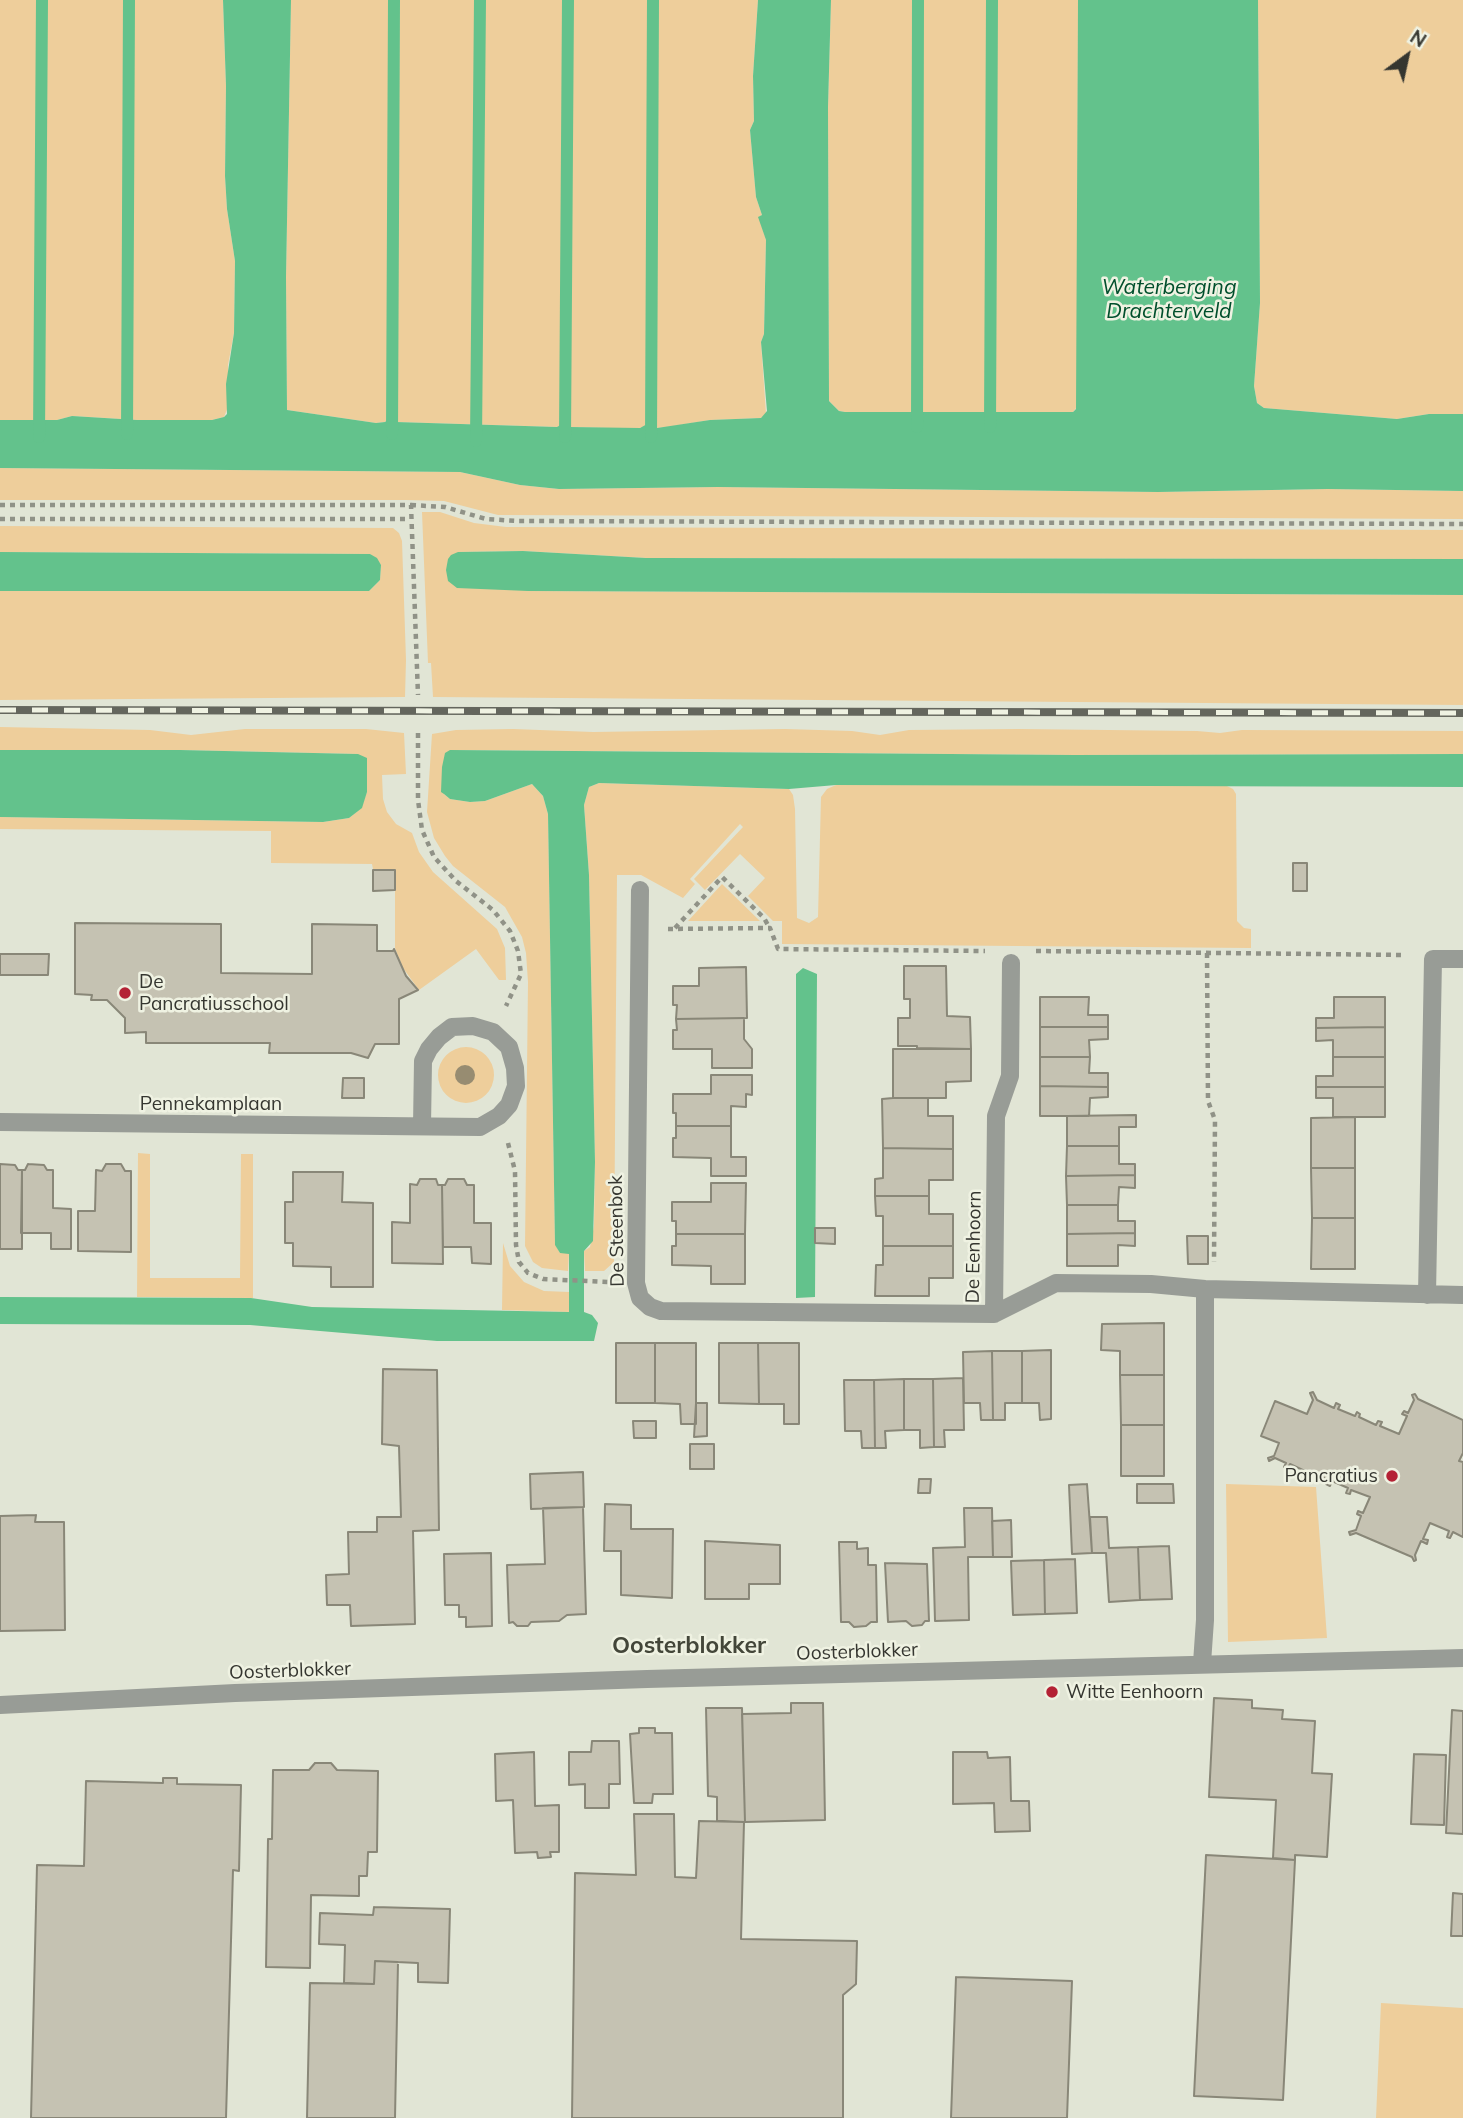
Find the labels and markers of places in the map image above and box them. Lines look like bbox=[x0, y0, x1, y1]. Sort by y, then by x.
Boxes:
place label: De Pancratiusschool bbox=[139, 971, 289, 1015]
marker: De Pancratiusschool bbox=[117, 985, 133, 1001]
place label: Pancratius bbox=[1284, 1465, 1378, 1487]
marker: Pancratius bbox=[1384, 1468, 1400, 1484]
place label: Witte Eenhoorn bbox=[1066, 1681, 1203, 1703]
marker: Witte Eenhoorn bbox=[1044, 1684, 1060, 1700]

